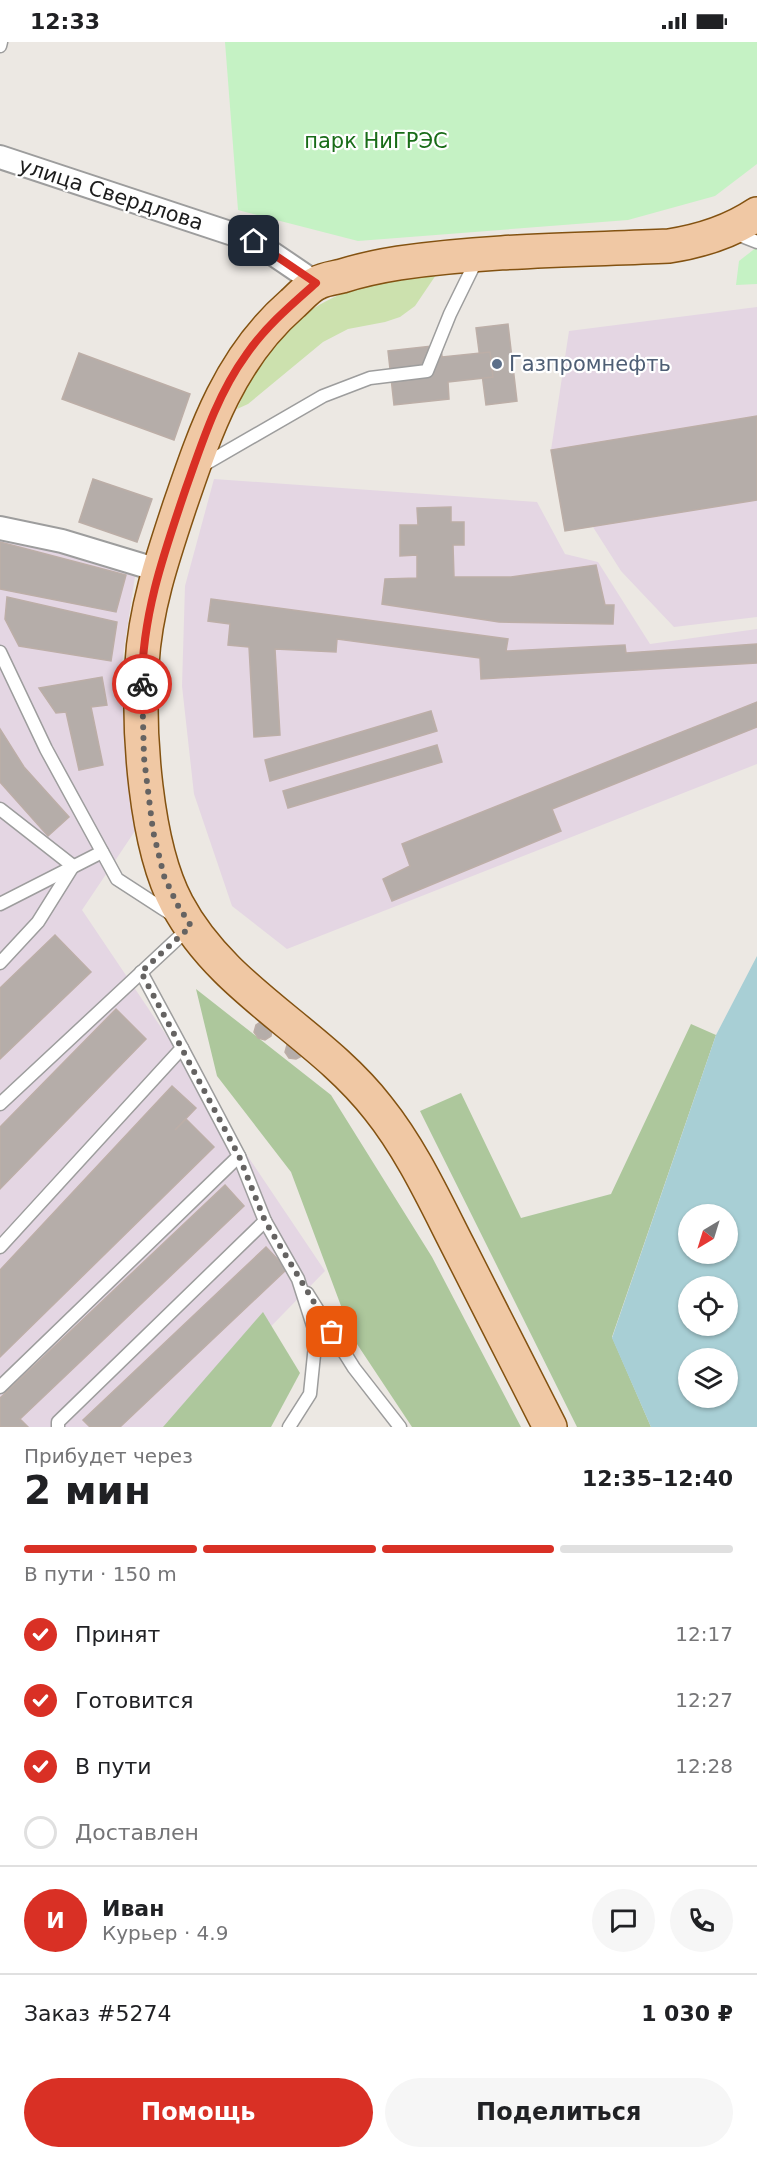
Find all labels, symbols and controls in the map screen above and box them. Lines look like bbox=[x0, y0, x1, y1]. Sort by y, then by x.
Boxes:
text: 12:33 bbox=[30, 9, 100, 34]
park label: парк НиГРЭС bbox=[304, 129, 448, 153]
street label: улица Свердлова bbox=[16, 153, 206, 235]
pin bbox=[228, 215, 279, 266]
icon: home bbox=[237, 224, 270, 257]
place label: Газпромнефть bbox=[509, 352, 671, 376]
marker: Газпромнефть bbox=[490, 357, 504, 371]
courier bbox=[112, 654, 172, 714]
icon: bike bbox=[126, 668, 159, 701]
north arrow bbox=[678, 1204, 738, 1264]
map controls bbox=[678, 1204, 738, 1408]
button: locate bbox=[678, 1276, 738, 1336]
pin bbox=[306, 1306, 357, 1357]
icon: bag bbox=[315, 1315, 348, 1348]
button: layers bbox=[678, 1348, 738, 1408]
text: Прибудет через bbox=[24, 1444, 193, 1468]
text: 12:35–12:40 bbox=[582, 1466, 733, 1491]
text: 2 мин bbox=[24, 1468, 151, 1513]
text: В пути · 150 m bbox=[24, 1562, 177, 1586]
icon: check bbox=[24, 1618, 57, 1651]
text: Принят bbox=[75, 1622, 160, 1647]
text: 12:17 bbox=[675, 1622, 733, 1646]
icon: check bbox=[24, 1684, 57, 1717]
text: Готовится bbox=[75, 1688, 194, 1713]
text: 12:27 bbox=[675, 1688, 733, 1712]
icon: check bbox=[24, 1750, 57, 1783]
text: В пути bbox=[75, 1754, 152, 1779]
text: 12:28 bbox=[675, 1754, 733, 1778]
text: Доставлен bbox=[75, 1820, 199, 1845]
button: chat bbox=[592, 1889, 655, 1952]
button: phone bbox=[670, 1889, 733, 1952]
text: Иван bbox=[102, 1896, 164, 1921]
text: И bbox=[46, 1908, 65, 1933]
text: Курьер · 4.9 bbox=[102, 1921, 228, 1945]
text: Заказ #5274 bbox=[24, 2001, 171, 2026]
text: 1 030 ₽ bbox=[641, 2001, 733, 2026]
button: Помощь bbox=[24, 2078, 373, 2147]
button: Поделиться bbox=[385, 2078, 733, 2147]

